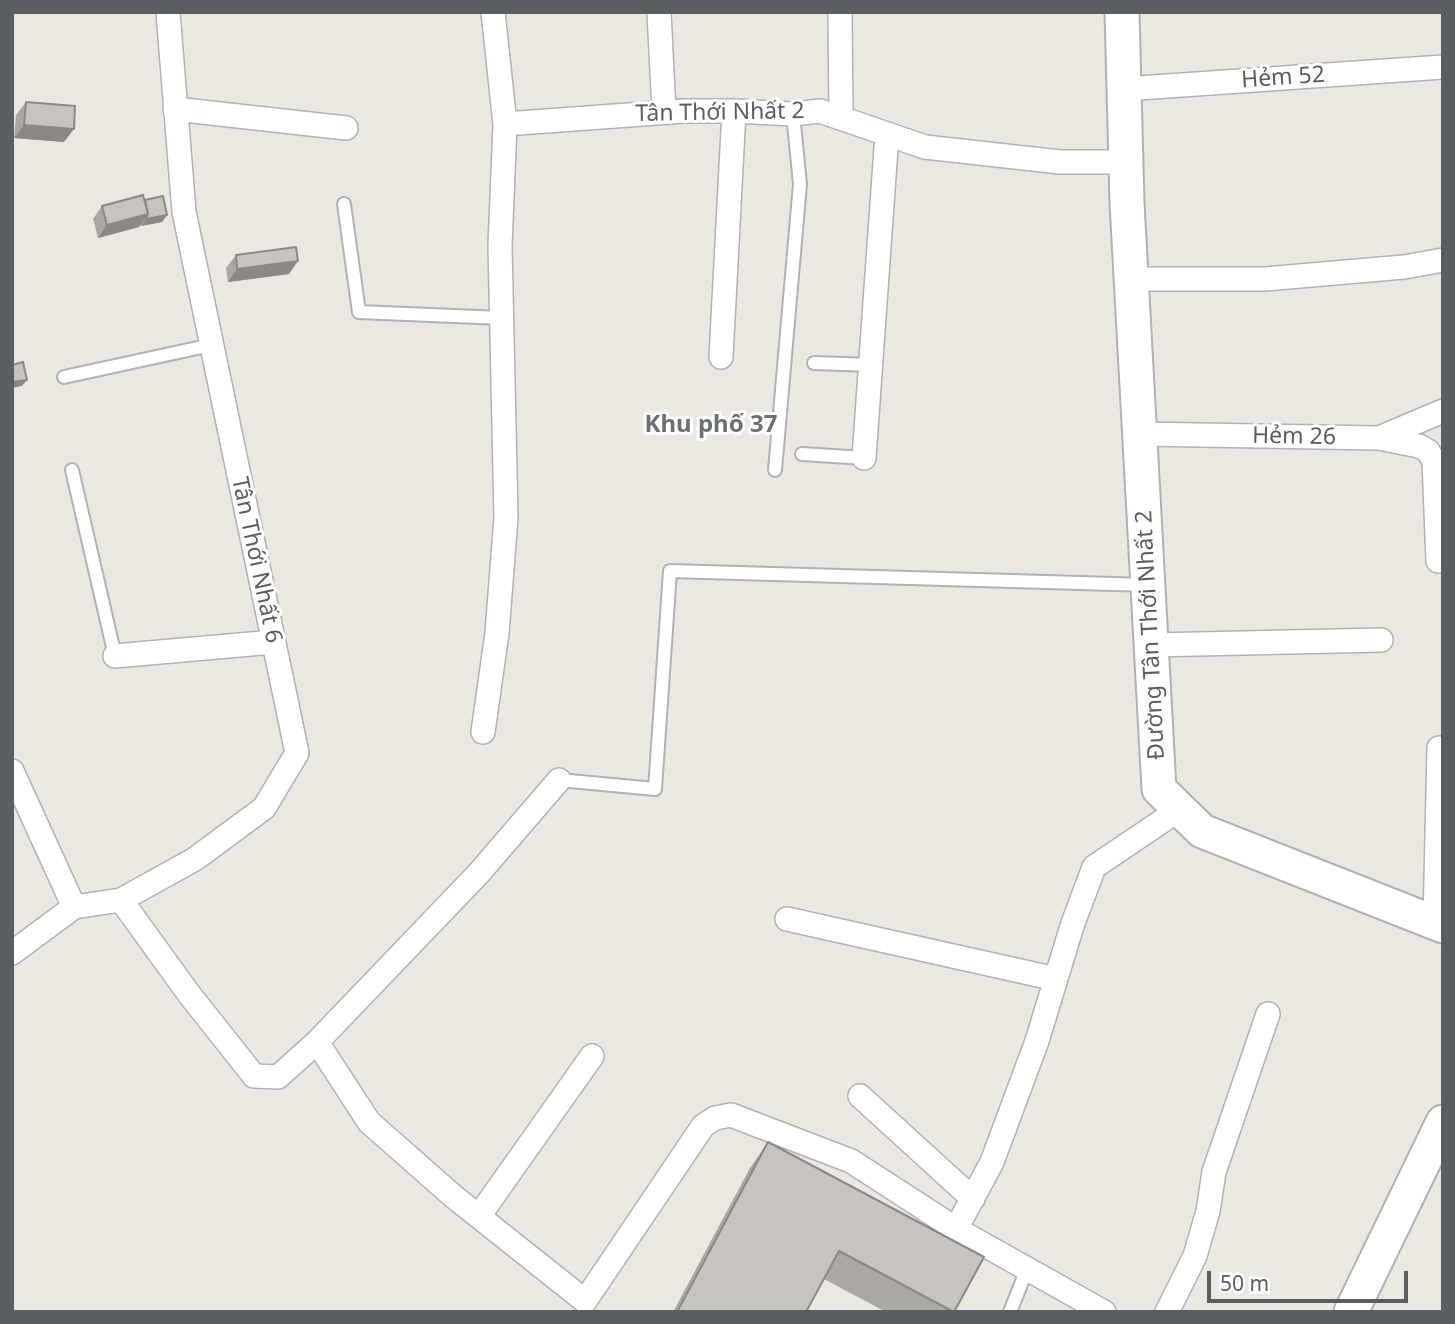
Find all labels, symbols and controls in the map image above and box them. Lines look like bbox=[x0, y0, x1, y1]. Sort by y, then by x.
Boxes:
street label: Hẻm 52 bbox=[1240, 61, 1326, 95]
street label: Tân Thới Nhất 2 bbox=[635, 98, 805, 128]
district label: Khu phố 37 bbox=[645, 411, 777, 439]
street label: Hẻm 26 bbox=[1252, 422, 1336, 452]
street label: Tân Thới Nhất 6 bbox=[225, 474, 287, 646]
street label: Đường Tân Thới Nhất 2 bbox=[1131, 509, 1171, 761]
scale bar bbox=[1210, 1258, 1411, 1302]
text: 50 m bbox=[1220, 1269, 1269, 1297]

